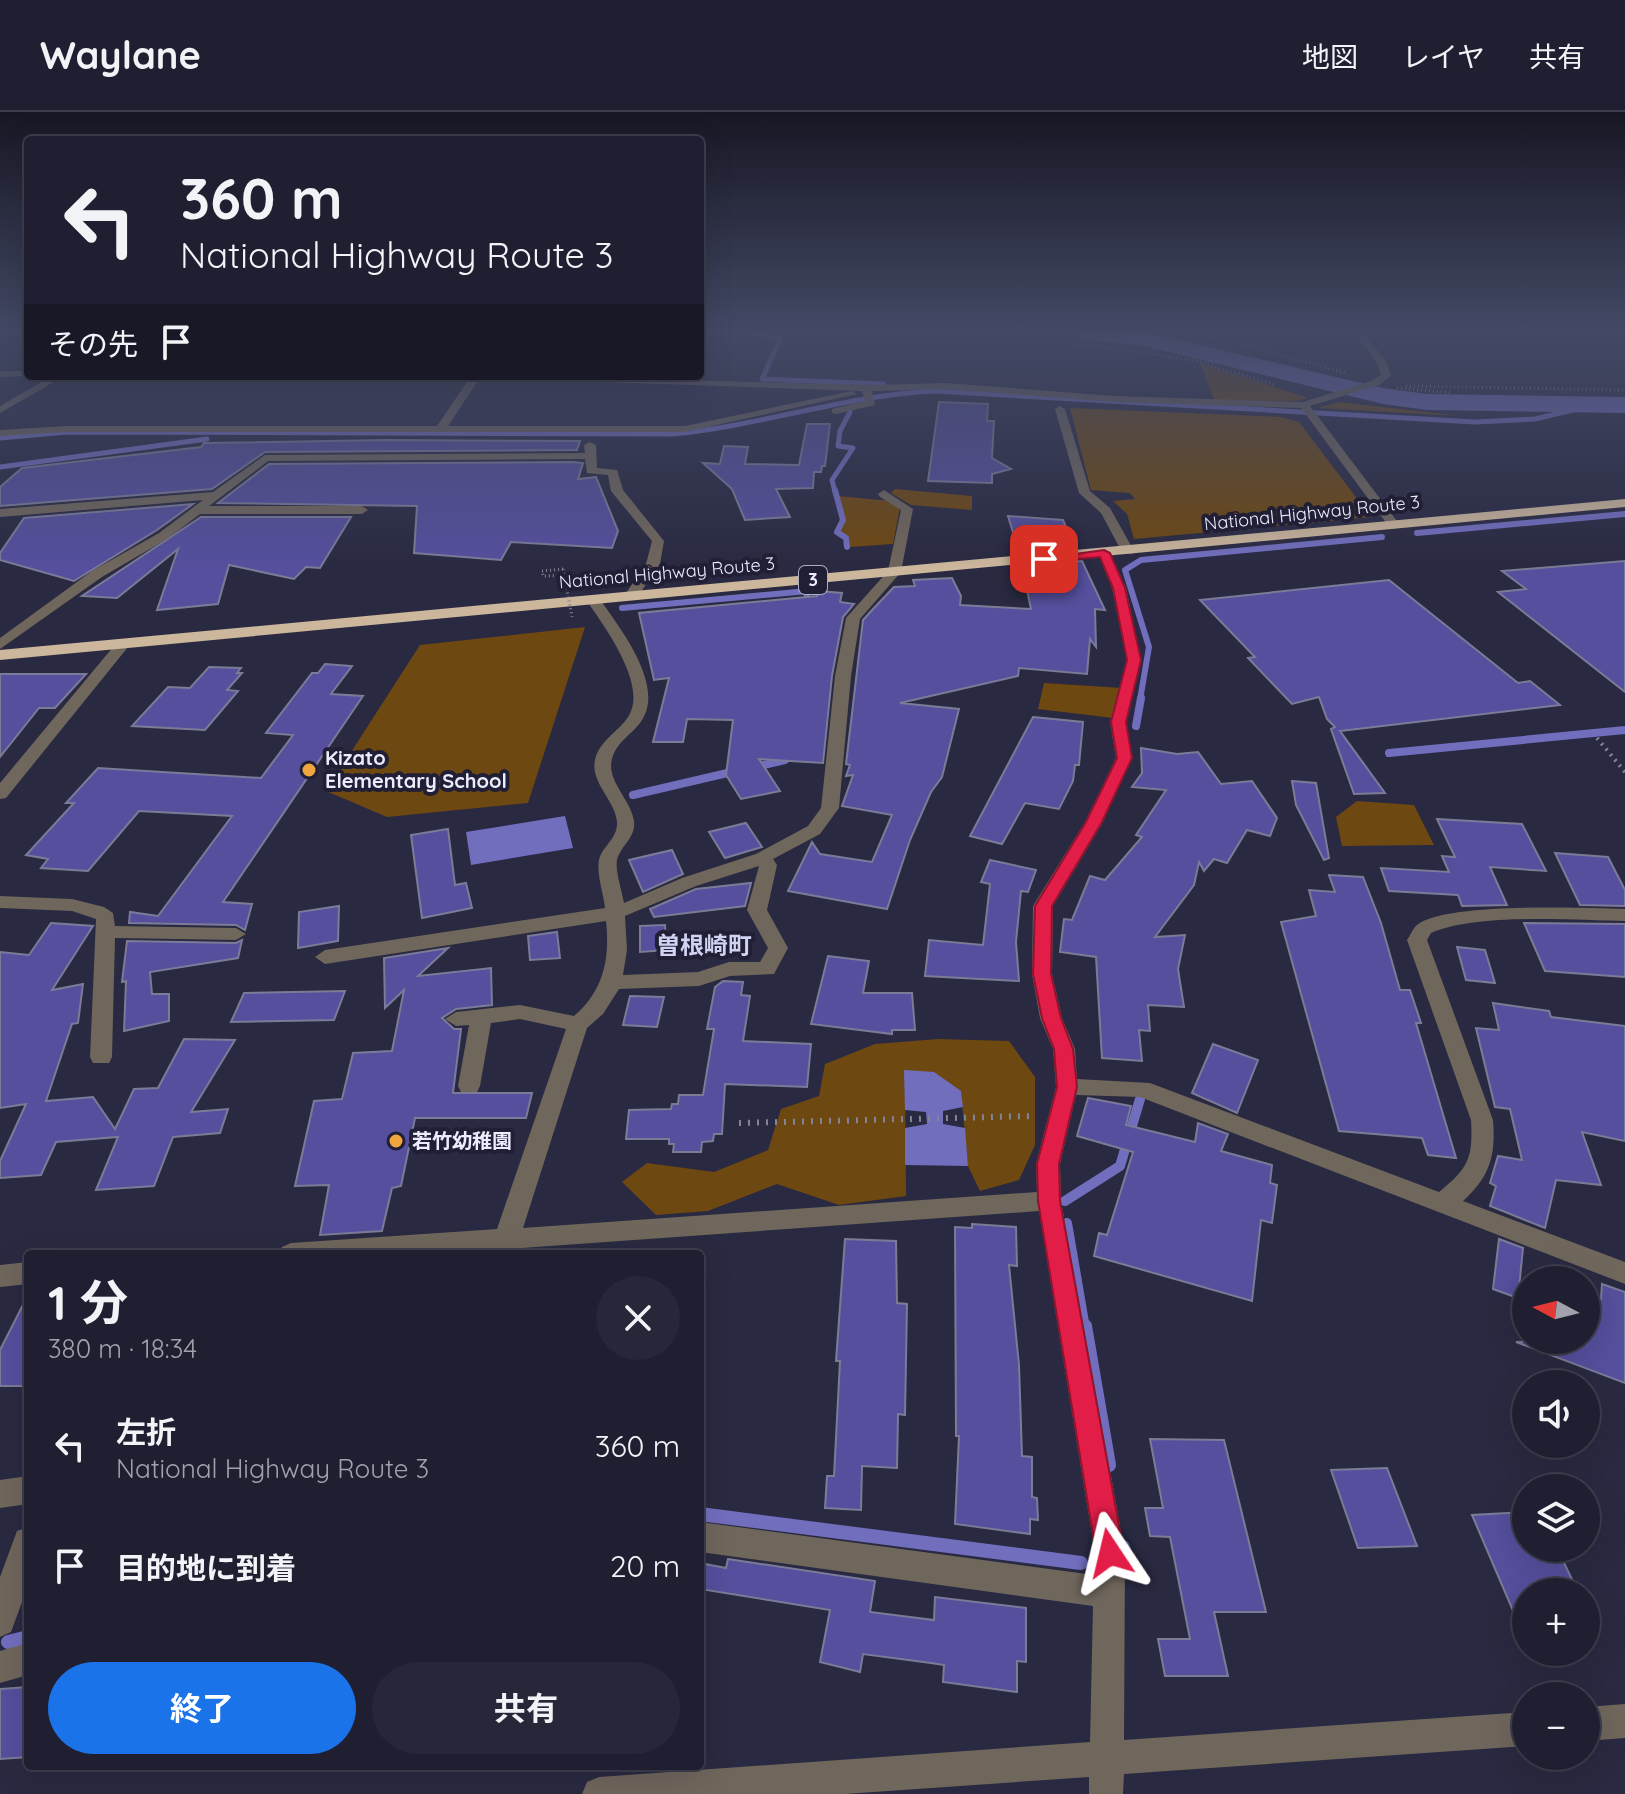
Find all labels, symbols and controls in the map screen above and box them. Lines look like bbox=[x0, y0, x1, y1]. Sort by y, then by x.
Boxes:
text: Waylane bbox=[40, 31, 201, 79]
text: 地図 bbox=[1302, 39, 1358, 74]
text: レイヤ bbox=[1402, 39, 1485, 74]
text: 共有 bbox=[1529, 39, 1585, 74]
text: 360 m bbox=[180, 163, 343, 233]
icon: left bbox=[48, 168, 152, 272]
text: National Highway Route 3 bbox=[180, 232, 613, 277]
icon: arrive bbox=[154, 320, 198, 364]
text: その先 bbox=[48, 325, 138, 363]
street label: National Highway Route 3 bbox=[1203, 490, 1421, 535]
pin bbox=[1010, 525, 1078, 593]
icon: arrive bbox=[1022, 537, 1066, 581]
street label: National Highway Route 3 bbox=[558, 552, 776, 593]
road number: 3 bbox=[799, 566, 827, 594]
place label: Kizato Elementary School bbox=[325, 745, 507, 793]
marker: Kizato Elementary School bbox=[300, 761, 318, 779]
district label: 曽根崎町 bbox=[656, 930, 752, 960]
place label: 若竹幼稚園 bbox=[412, 1128, 512, 1153]
marker: 若竹幼稚園 bbox=[387, 1132, 405, 1150]
north arrow bbox=[1512, 1266, 1600, 1354]
map controls bbox=[1512, 1266, 1600, 1770]
text: 1 分 bbox=[48, 1272, 128, 1332]
button: close bbox=[596, 1276, 680, 1360]
text: 380 m · 18:34 bbox=[48, 1332, 197, 1365]
button: sound bbox=[1512, 1370, 1600, 1458]
text: 左折 bbox=[116, 1413, 176, 1451]
icon: left bbox=[48, 1424, 92, 1468]
text: 360 m bbox=[595, 1427, 680, 1465]
text: National Highway Route 3 bbox=[116, 1452, 429, 1485]
button: layers bbox=[1512, 1474, 1600, 1562]
position arrow bbox=[1068, 1511, 1152, 1595]
icon: arrive bbox=[48, 1544, 92, 1588]
text: 20 m bbox=[610, 1547, 680, 1585]
text: 目的地に到着 bbox=[116, 1549, 296, 1587]
button: + bbox=[1512, 1578, 1600, 1666]
button: 終了 bbox=[48, 1662, 356, 1754]
button: 共有 bbox=[372, 1662, 680, 1754]
button: − bbox=[1512, 1682, 1600, 1770]

